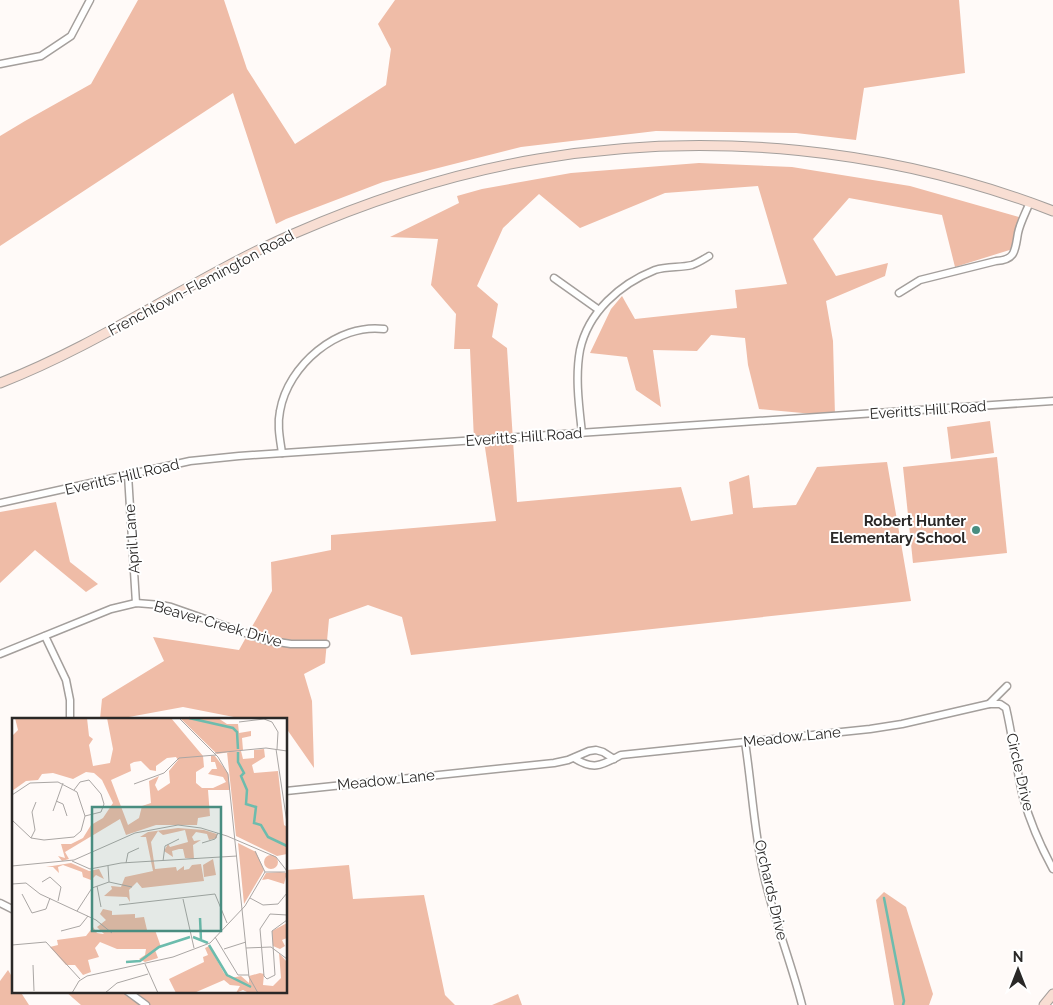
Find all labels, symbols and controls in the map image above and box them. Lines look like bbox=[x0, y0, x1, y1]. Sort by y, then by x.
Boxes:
street label: Frenchtown-Flemington Road bbox=[105, 226, 297, 340]
street label: Everitts Hill Road bbox=[869, 397, 987, 423]
street label: Everitts Hill Road bbox=[465, 424, 583, 450]
street label: Everitts Hill Road bbox=[63, 455, 181, 499]
street label: April Lane bbox=[121, 503, 143, 574]
place label: Robert Hunter Elementary School bbox=[830, 512, 966, 547]
marker: Robert Hunter Elementary School bbox=[970, 524, 982, 536]
street label: Beaver Creek Drive bbox=[152, 597, 284, 651]
inset map bbox=[12, 718, 288, 992]
street label: Meadow Lane bbox=[742, 723, 842, 751]
street label: Circle Drive bbox=[1002, 731, 1038, 813]
street label: Meadow Lane bbox=[336, 766, 436, 794]
street label: Orchards Drive bbox=[751, 838, 791, 942]
north arrow bbox=[993, 945, 1043, 995]
text: N bbox=[1013, 949, 1023, 965]

